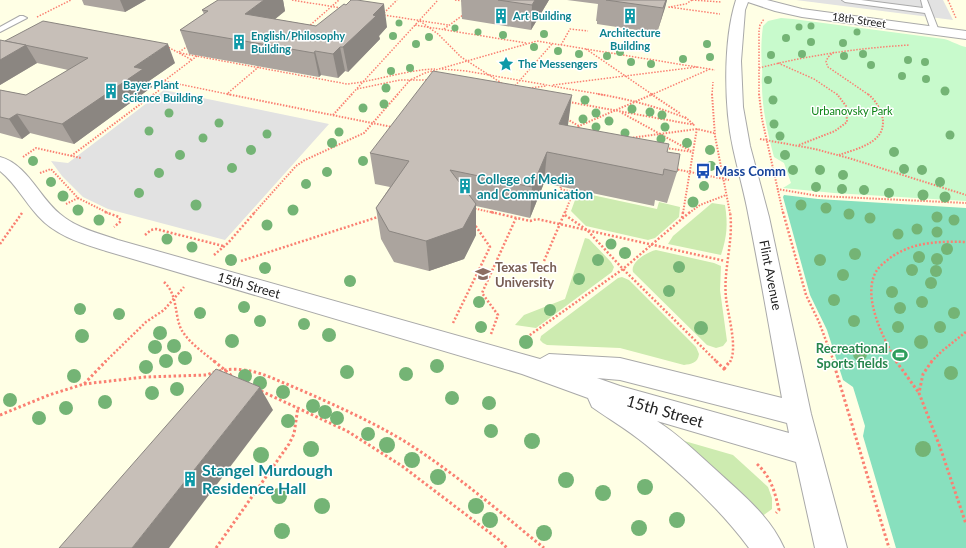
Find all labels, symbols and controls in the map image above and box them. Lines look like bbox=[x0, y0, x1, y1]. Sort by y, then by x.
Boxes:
building icon: Art Building bbox=[492, 7, 510, 25]
building icon: Architecture Building bbox=[621, 7, 639, 25]
place label: Art Building bbox=[512, 9, 572, 22]
street label: 18th Street bbox=[831, 9, 887, 30]
place label: Architecture Building bbox=[598, 26, 661, 52]
place label: English/Philosophy Building bbox=[251, 29, 345, 55]
building icon: English/Philosophy Building bbox=[230, 33, 248, 51]
place icon: The Messengers bbox=[497, 55, 515, 73]
place label: The Messengers bbox=[518, 57, 598, 70]
place label: Bayer Plant Science Building bbox=[123, 78, 203, 104]
building icon: Bayer Plant Science Building bbox=[102, 82, 120, 100]
park label: Urbanovsky Park bbox=[811, 104, 893, 117]
bus stop icon: Mass Comm bbox=[694, 162, 712, 180]
place label: Mass Comm bbox=[715, 163, 786, 179]
place label: College of Media and Communication bbox=[477, 171, 593, 202]
building icon: College of Media and Communication bbox=[456, 177, 474, 195]
street label: Flint Avenue bbox=[756, 239, 786, 312]
place label: Texas Tech University bbox=[495, 259, 557, 290]
school or university icon: Texas Tech University bbox=[474, 265, 492, 283]
street label: 15th Street bbox=[216, 268, 283, 302]
place label: Recreational Sports fields bbox=[816, 340, 888, 371]
sports icon: Recreational Sports fields bbox=[891, 346, 909, 364]
street label: 15th Street bbox=[624, 390, 706, 431]
place label: Stangel Murdough Residence Hall bbox=[202, 460, 333, 497]
building icon: Stangel Murdough Residence Hall bbox=[181, 470, 199, 488]

